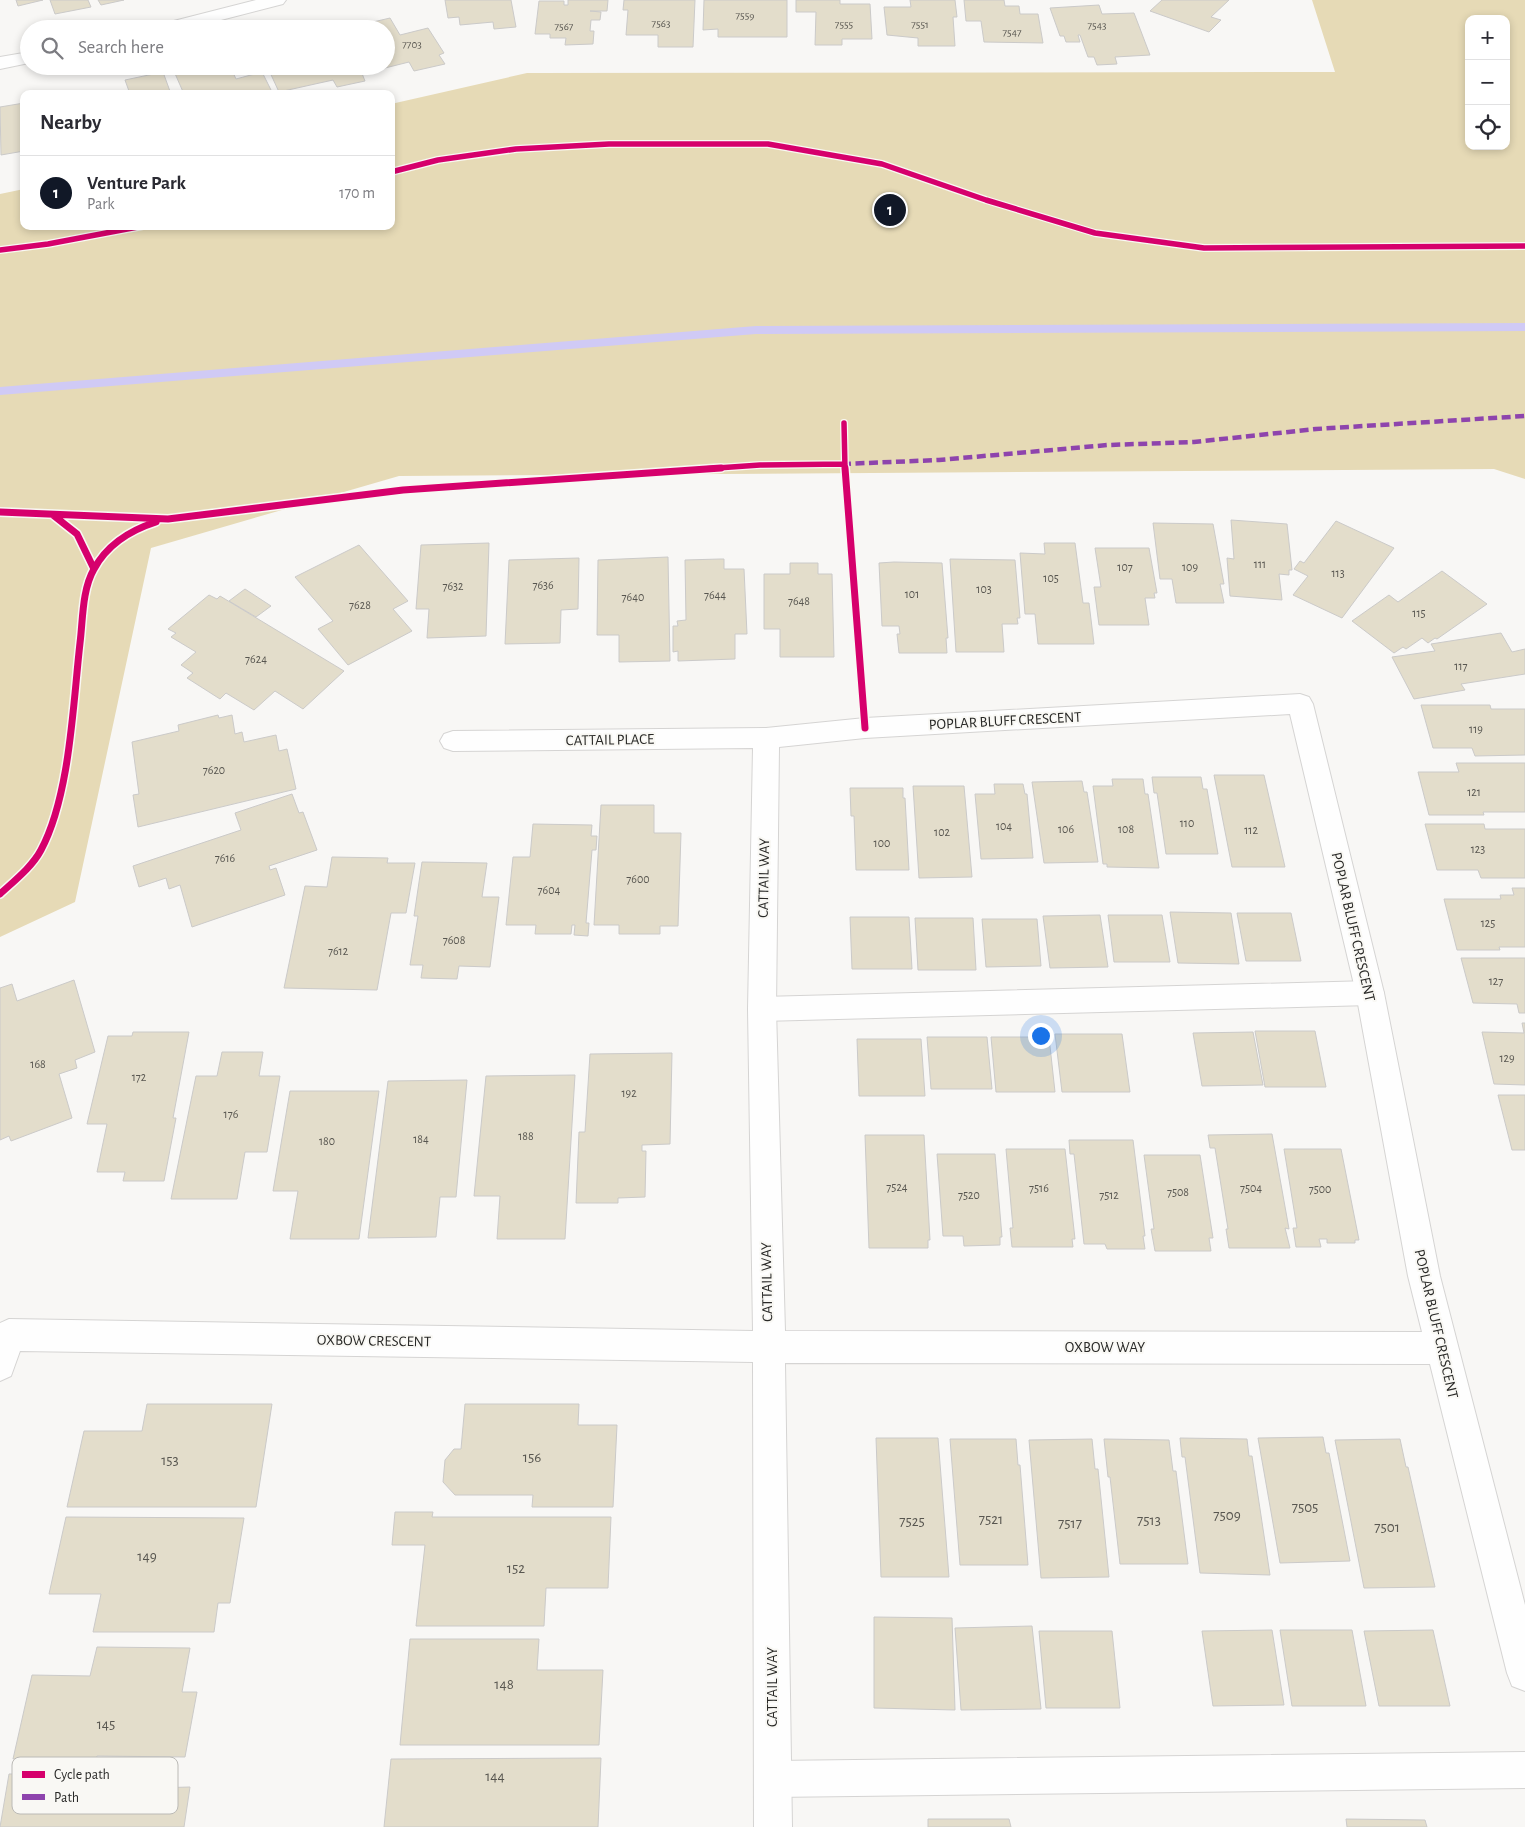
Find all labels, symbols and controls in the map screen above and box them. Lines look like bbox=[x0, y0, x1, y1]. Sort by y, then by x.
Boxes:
house number: 7559 bbox=[736, 10, 754, 21]
map controls bbox=[1465, 15, 1510, 150]
button: + bbox=[1465, 15, 1510, 60]
house number: 7563 bbox=[652, 18, 671, 29]
house number: 7555 bbox=[835, 19, 854, 30]
house number: 7551 bbox=[911, 19, 929, 30]
search box bbox=[20, 20, 395, 75]
house number: 7543 bbox=[1087, 20, 1107, 31]
house number: 7567 bbox=[555, 21, 574, 32]
house number: 7547 bbox=[1002, 27, 1022, 38]
icon: search bbox=[38, 34, 66, 62]
text: Search here bbox=[78, 38, 164, 57]
house number: 7703 bbox=[402, 39, 422, 50]
button: − bbox=[1465, 60, 1510, 105]
button: locate bbox=[1465, 105, 1510, 150]
text: Nearby bbox=[40, 112, 101, 133]
text: Venture Park bbox=[87, 174, 186, 193]
text: 1 bbox=[53, 185, 59, 201]
text: 170 m bbox=[339, 185, 375, 201]
pin: 1 bbox=[874, 191, 906, 229]
text: Park bbox=[87, 196, 115, 212]
house number: 111 bbox=[1254, 558, 1266, 570]
house number: 107 bbox=[1117, 561, 1133, 573]
house number: 109 bbox=[1182, 561, 1198, 573]
house number: 113 bbox=[1331, 567, 1345, 579]
house number: 105 bbox=[1043, 572, 1059, 584]
house number: 7636 bbox=[532, 579, 554, 591]
house number: 7632 bbox=[442, 580, 464, 592]
house number: 103 bbox=[976, 583, 992, 595]
house number: 101 bbox=[905, 588, 919, 600]
house number: 7644 bbox=[704, 589, 726, 601]
house number: 7640 bbox=[622, 591, 644, 603]
house number: 7648 bbox=[788, 595, 810, 607]
house number: 7628 bbox=[349, 599, 371, 611]
house number: 115 bbox=[1412, 607, 1426, 619]
house number: 7624 bbox=[245, 653, 267, 665]
house number: 117 bbox=[1454, 660, 1468, 672]
street label: POPLAR BLUFF CRESCENT bbox=[928, 709, 1082, 732]
house number: 119 bbox=[1469, 723, 1483, 735]
street label: CATTAIL PLACE bbox=[566, 732, 654, 748]
house number: 7620 bbox=[203, 764, 225, 776]
house number: 121 bbox=[1467, 786, 1481, 798]
house number: 110 bbox=[1180, 817, 1194, 829]
house number: 104 bbox=[996, 820, 1012, 832]
house number: 106 bbox=[1058, 823, 1074, 835]
house number: 108 bbox=[1118, 823, 1134, 835]
house number: 112 bbox=[1244, 824, 1258, 836]
house number: 102 bbox=[934, 826, 950, 838]
house number: 100 bbox=[874, 837, 890, 849]
street label: CATTAIL WAY bbox=[756, 838, 772, 918]
house number: 123 bbox=[1471, 843, 1485, 855]
street label: POPLAR BLUFF CRESCENT bbox=[1328, 851, 1378, 1004]
house number: 7616 bbox=[215, 852, 236, 864]
house number: 7600 bbox=[626, 873, 650, 885]
house number: 7604 bbox=[538, 884, 561, 896]
house number: 125 bbox=[1481, 917, 1495, 929]
house number: 7608 bbox=[443, 934, 466, 946]
house number: 7612 bbox=[328, 945, 349, 957]
house number: 127 bbox=[1489, 975, 1503, 987]
your location bbox=[1028, 1023, 1054, 1049]
house number: 129 bbox=[1499, 1052, 1515, 1064]
house number: 168 bbox=[30, 1058, 46, 1070]
house number: 172 bbox=[132, 1071, 147, 1083]
house number: 192 bbox=[621, 1087, 637, 1099]
house number: 176 bbox=[224, 1108, 239, 1120]
house number: 188 bbox=[518, 1130, 534, 1142]
house number: 184 bbox=[413, 1133, 429, 1145]
house number: 180 bbox=[319, 1135, 335, 1147]
house number: 7524 bbox=[886, 1181, 908, 1193]
house number: 7516 bbox=[1029, 1182, 1049, 1194]
house number: 7504 bbox=[1240, 1182, 1262, 1194]
house number: 7500 bbox=[1309, 1183, 1331, 1195]
house number: 7508 bbox=[1167, 1186, 1189, 1198]
house number: 7520 bbox=[958, 1189, 980, 1201]
house number: 7512 bbox=[1099, 1189, 1119, 1201]
street label: CATTAIL WAY bbox=[759, 1242, 775, 1322]
street label: POPLAR BLUFF CRESCENT bbox=[1411, 1248, 1461, 1401]
street label: OXBOW CRESCENT bbox=[317, 1333, 432, 1350]
street label: OXBOW WAY bbox=[1065, 1340, 1145, 1355]
house number: 156 bbox=[523, 1450, 541, 1465]
house number: 153 bbox=[161, 1453, 179, 1468]
house number: 7505 bbox=[1292, 1500, 1318, 1515]
house number: 7509 bbox=[1213, 1508, 1241, 1523]
house number: 7521 bbox=[979, 1512, 1003, 1527]
house number: 7513 bbox=[1137, 1513, 1161, 1528]
house number: 7525 bbox=[899, 1514, 925, 1529]
house number: 7517 bbox=[1058, 1516, 1082, 1531]
house number: 7501 bbox=[1374, 1520, 1400, 1535]
house number: 149 bbox=[137, 1549, 157, 1564]
house number: 152 bbox=[507, 1561, 525, 1576]
street label: CATTAIL WAY bbox=[765, 1647, 780, 1727]
house number: 148 bbox=[494, 1677, 514, 1692]
house number: 145 bbox=[97, 1717, 115, 1732]
legend bbox=[12, 1757, 178, 1814]
text: Cycle path bbox=[54, 1768, 110, 1782]
house number: 144 bbox=[485, 1769, 505, 1784]
text: Path bbox=[54, 1791, 79, 1805]

